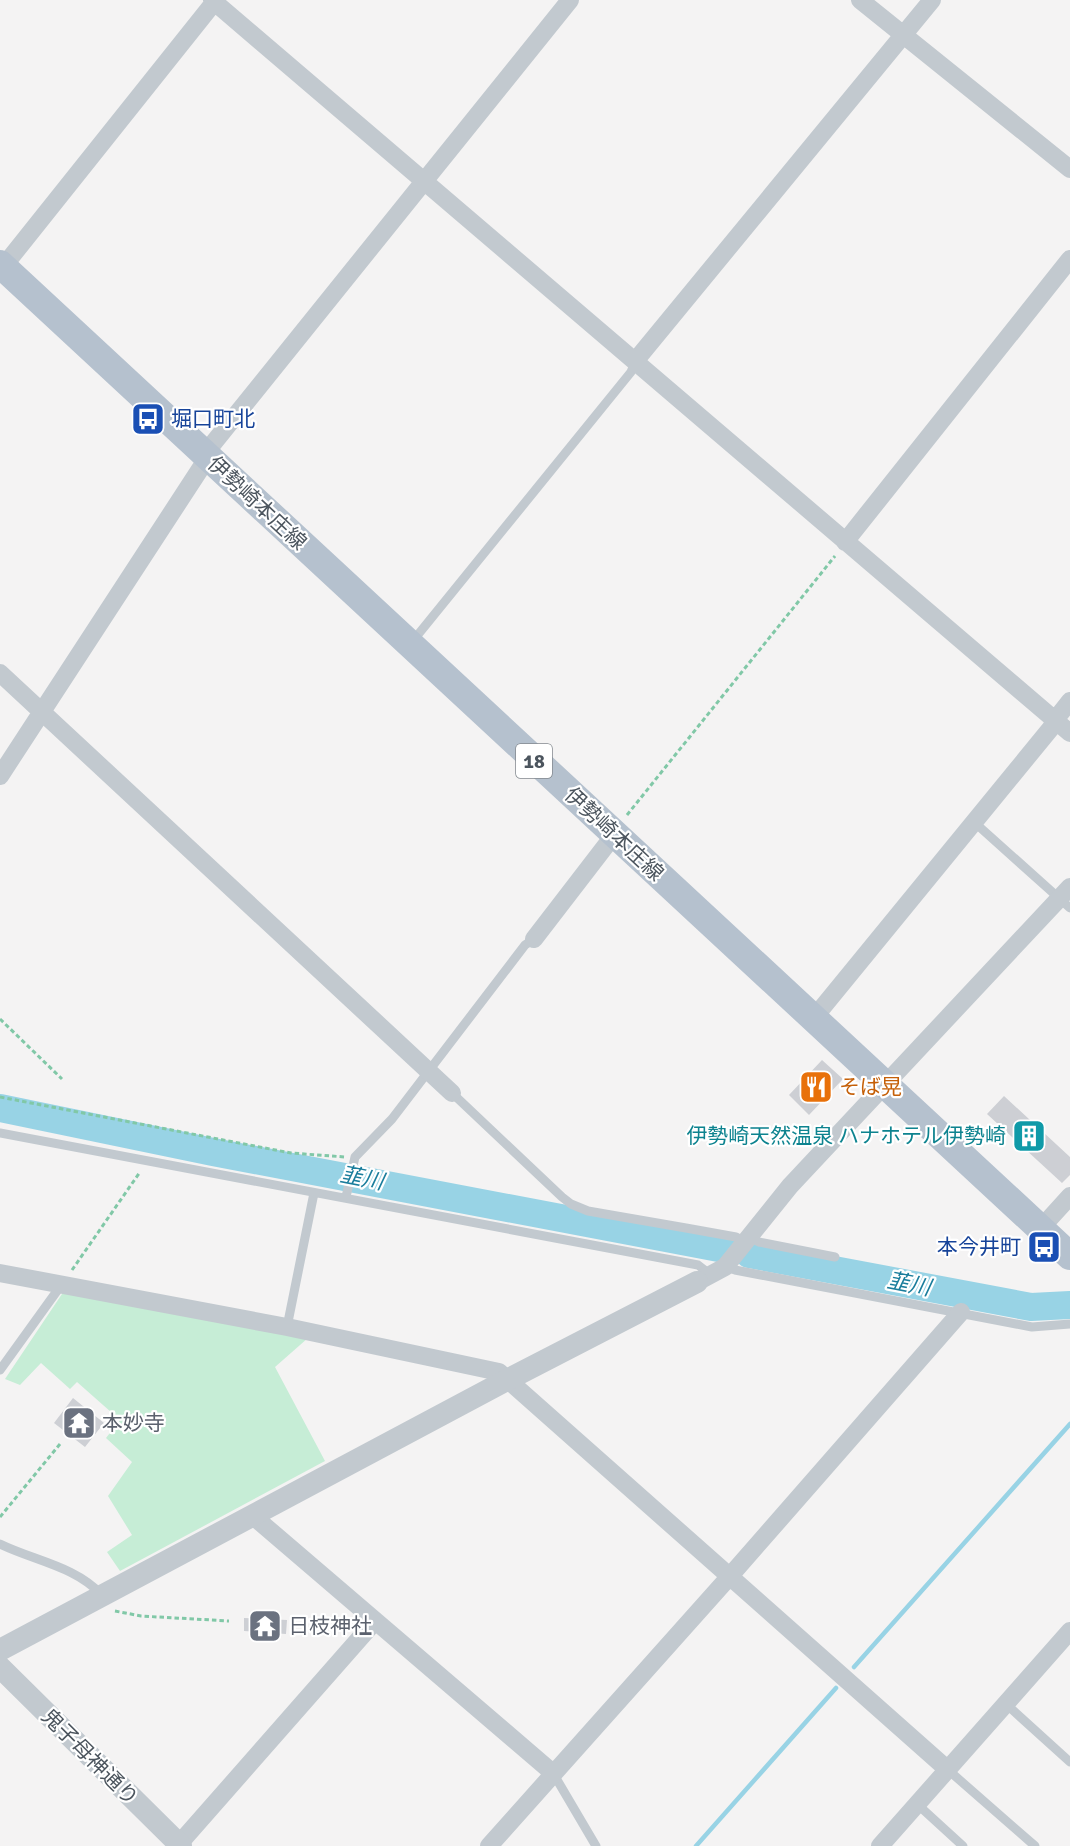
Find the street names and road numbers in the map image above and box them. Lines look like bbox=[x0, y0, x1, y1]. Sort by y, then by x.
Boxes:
street label: 伊勢崎本庄線 bbox=[202, 451, 312, 555]
road number: 18 bbox=[516, 744, 552, 778]
street label: 伊勢崎本庄線 bbox=[559, 782, 669, 886]
street label: 鬼子母神通り bbox=[36, 1703, 144, 1811]

